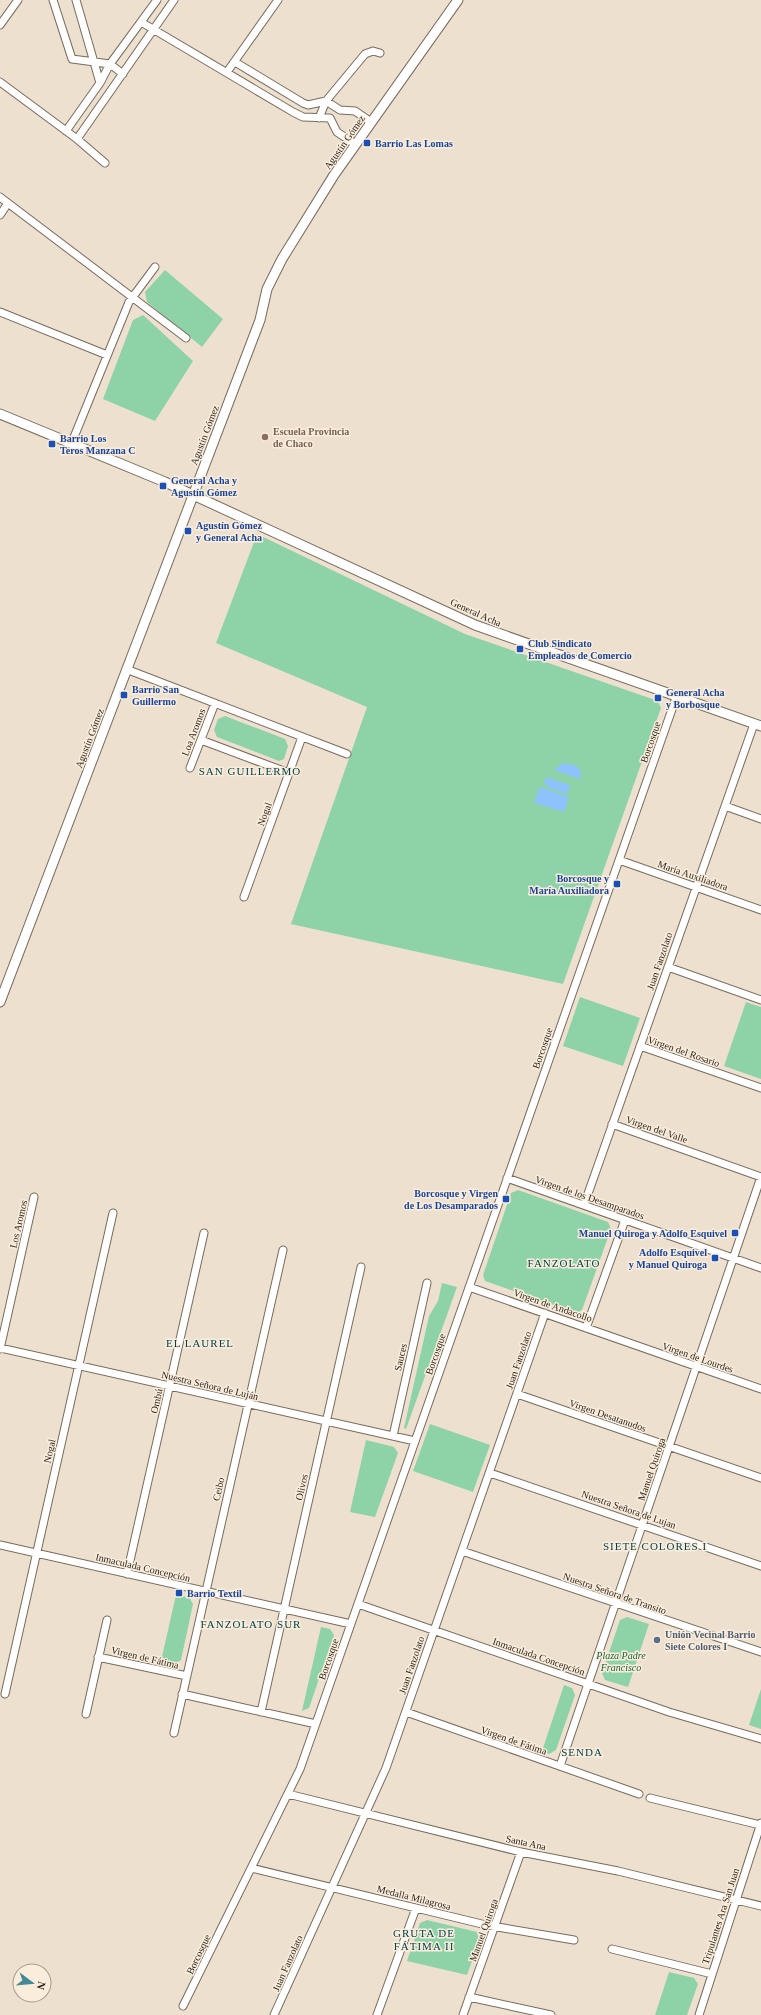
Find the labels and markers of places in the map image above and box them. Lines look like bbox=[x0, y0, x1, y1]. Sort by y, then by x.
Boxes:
marker: Barrio Las Lomas bbox=[362, 138, 372, 148]
place label: Barrio Las Lomas bbox=[375, 138, 453, 149]
place label: Escuela Provincia de Chaco bbox=[273, 426, 349, 449]
marker: Escuela Provincia de Chaco bbox=[260, 432, 270, 442]
place label: Barrio Los Teros Manzana C bbox=[60, 433, 136, 456]
marker: Barrio Los Teros Manzana C bbox=[47, 439, 57, 449]
place label: General Acha y Agustín Gómez bbox=[171, 475, 237, 498]
marker: General Acha y Agustín Gómez bbox=[158, 481, 168, 491]
place label: Agustín Gómez y General Acha bbox=[196, 520, 262, 543]
marker: Agustín Gómez y General Acha bbox=[183, 526, 193, 536]
place label: Club Sindicato Empleados de Comercio bbox=[528, 638, 632, 661]
marker: Club Sindicato Empleados de Comercio bbox=[515, 644, 525, 654]
place label: Barrio San Guillermo bbox=[132, 684, 179, 707]
place label: General Acha y Borbosque bbox=[666, 687, 725, 710]
marker: Barrio San Guillermo bbox=[119, 690, 129, 700]
marker: General Acha y Borbosque bbox=[653, 693, 663, 703]
place label: Borcosque y María Auxiliadora bbox=[529, 873, 609, 896]
marker: Borcosque y María Auxiliadora bbox=[612, 879, 622, 889]
place label: Borcosque y Virgen de Los Desamparados bbox=[404, 1188, 498, 1211]
marker: Borcosque y Virgen de Los Desamparados bbox=[501, 1194, 511, 1204]
place label: Manuel Quiroga y Adolfo Esquivel bbox=[579, 1228, 727, 1239]
marker: Manuel Quiroga y Adolfo Esquivel bbox=[730, 1228, 740, 1238]
place label: Adolfo Esquivel y Manuel Quiroga bbox=[629, 1247, 707, 1270]
marker: Adolfo Esquivel y Manuel Quiroga bbox=[710, 1253, 720, 1263]
marker: Barrio Textil bbox=[174, 1588, 184, 1598]
place label: Barrio Textil bbox=[187, 1588, 242, 1599]
place label: Unión Vecinal Barrio Siete Colores I bbox=[665, 1629, 756, 1652]
marker: Unión Vecinal Barrio Siete Colores I bbox=[652, 1635, 662, 1645]

